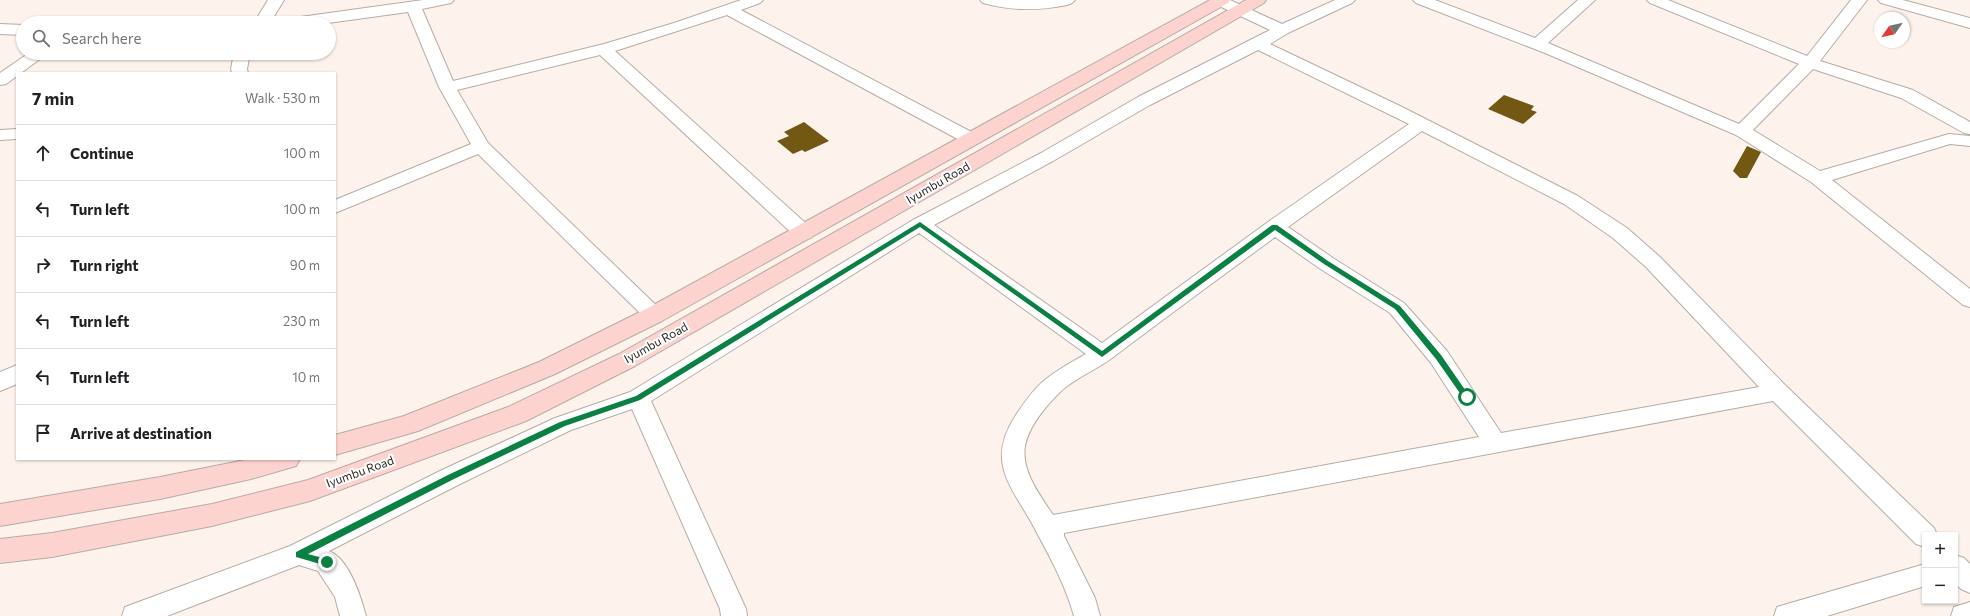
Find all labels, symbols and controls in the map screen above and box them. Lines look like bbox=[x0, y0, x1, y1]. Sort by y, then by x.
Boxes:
north arrow bbox=[1874, 12, 1910, 48]
search box bbox=[16, 16, 336, 60]
icon: search bbox=[30, 27, 52, 49]
text: Search here bbox=[62, 29, 141, 47]
text: 7 min bbox=[32, 88, 74, 109]
text: Walk · 530 m bbox=[245, 90, 320, 106]
icon: ahead bbox=[32, 142, 54, 164]
text: Continue bbox=[70, 144, 134, 162]
text: 100 m bbox=[284, 145, 320, 161]
street label: Iyumbu Road bbox=[903, 158, 972, 206]
icon: left bbox=[32, 198, 54, 220]
text: Turn left bbox=[70, 200, 129, 218]
text: 100 m bbox=[284, 201, 320, 217]
icon: right bbox=[32, 254, 54, 276]
text: Turn right bbox=[70, 256, 139, 274]
text: 90 m bbox=[290, 257, 320, 273]
icon: left bbox=[32, 310, 54, 332]
text: Turn left bbox=[70, 312, 129, 330]
text: 230 m bbox=[283, 313, 320, 329]
street label: Iyumbu Road bbox=[621, 319, 690, 365]
icon: left bbox=[32, 366, 54, 388]
text: Turn left bbox=[70, 368, 129, 386]
text: 10 m bbox=[292, 369, 320, 385]
route start bbox=[1458, 388, 1476, 406]
icon: arrive bbox=[32, 422, 54, 444]
text: Arrive at destination bbox=[70, 424, 212, 442]
street label: Iyumbu Road bbox=[324, 452, 395, 490]
map controls bbox=[1922, 532, 1958, 604]
button: + bbox=[1922, 532, 1958, 568]
route end bbox=[318, 553, 336, 571]
button: − bbox=[1922, 568, 1958, 604]

